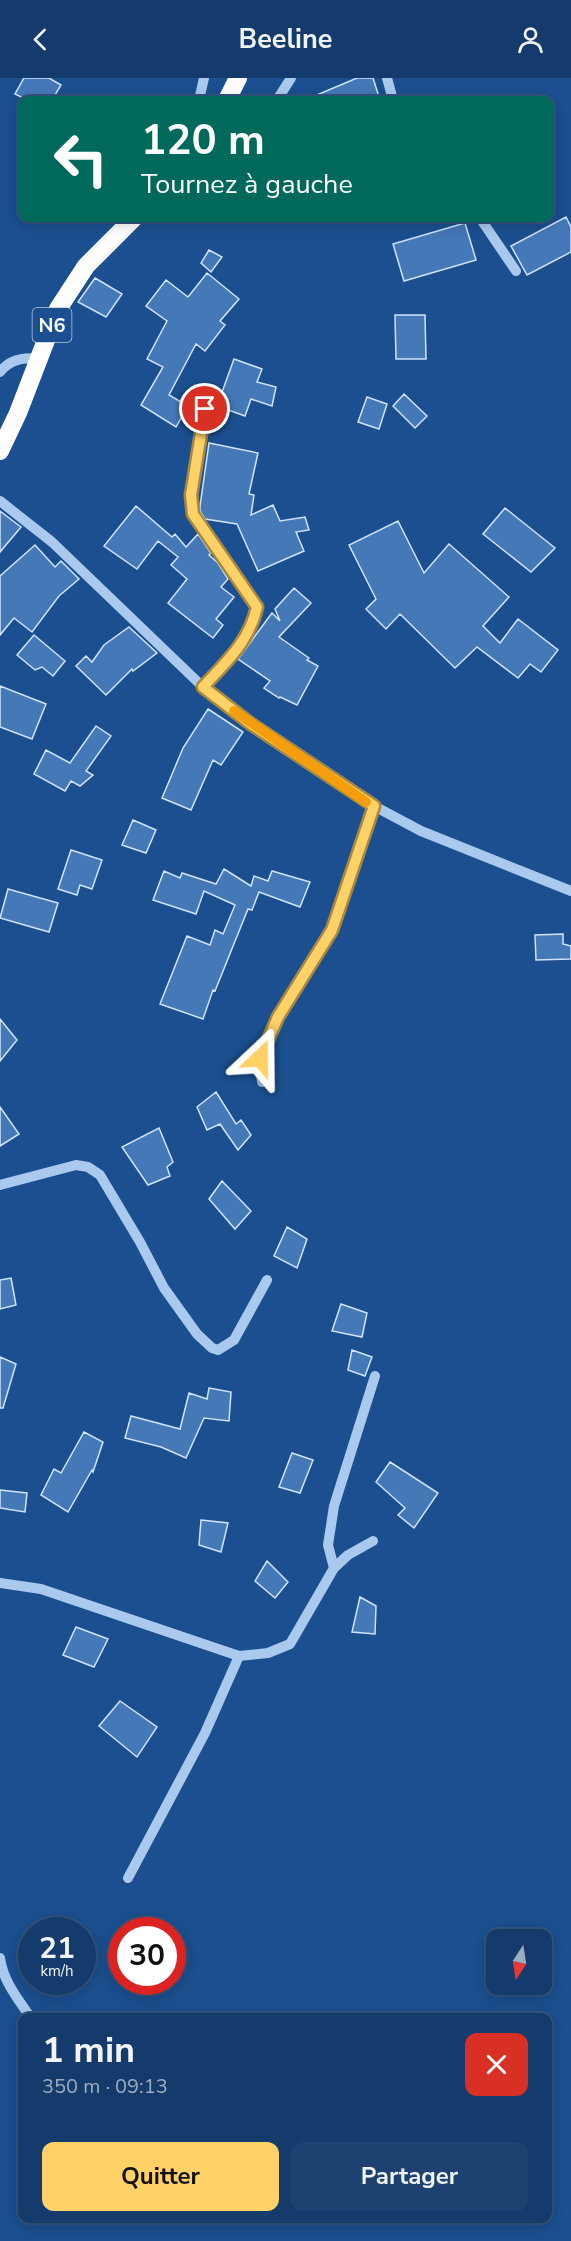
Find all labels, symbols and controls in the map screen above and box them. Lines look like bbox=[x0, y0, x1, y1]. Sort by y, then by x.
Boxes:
text: Beeline bbox=[239, 21, 332, 58]
icon: back bbox=[24, 23, 57, 56]
icon: person bbox=[514, 23, 547, 56]
text: 120 m bbox=[141, 112, 265, 169]
icon: left bbox=[42, 120, 120, 198]
text: Tournez à gauche bbox=[141, 166, 353, 203]
road number: N6 bbox=[32, 308, 72, 342]
pin bbox=[179, 383, 230, 434]
icon: arrive bbox=[188, 392, 221, 425]
position arrow bbox=[228, 1026, 292, 1090]
speed limit sign: 30 bbox=[108, 1917, 186, 1995]
text: 21 bbox=[39, 1928, 75, 1969]
north arrow bbox=[486, 1929, 552, 1995]
map controls bbox=[486, 1929, 552, 1995]
text: km/h bbox=[40, 1961, 74, 1981]
text: 1 min bbox=[42, 2026, 135, 2075]
button: close bbox=[465, 2033, 528, 2096]
text: 350 m · 09:13 bbox=[42, 2073, 168, 2100]
button: Quitter bbox=[42, 2142, 279, 2211]
button: Partager bbox=[291, 2142, 528, 2211]

